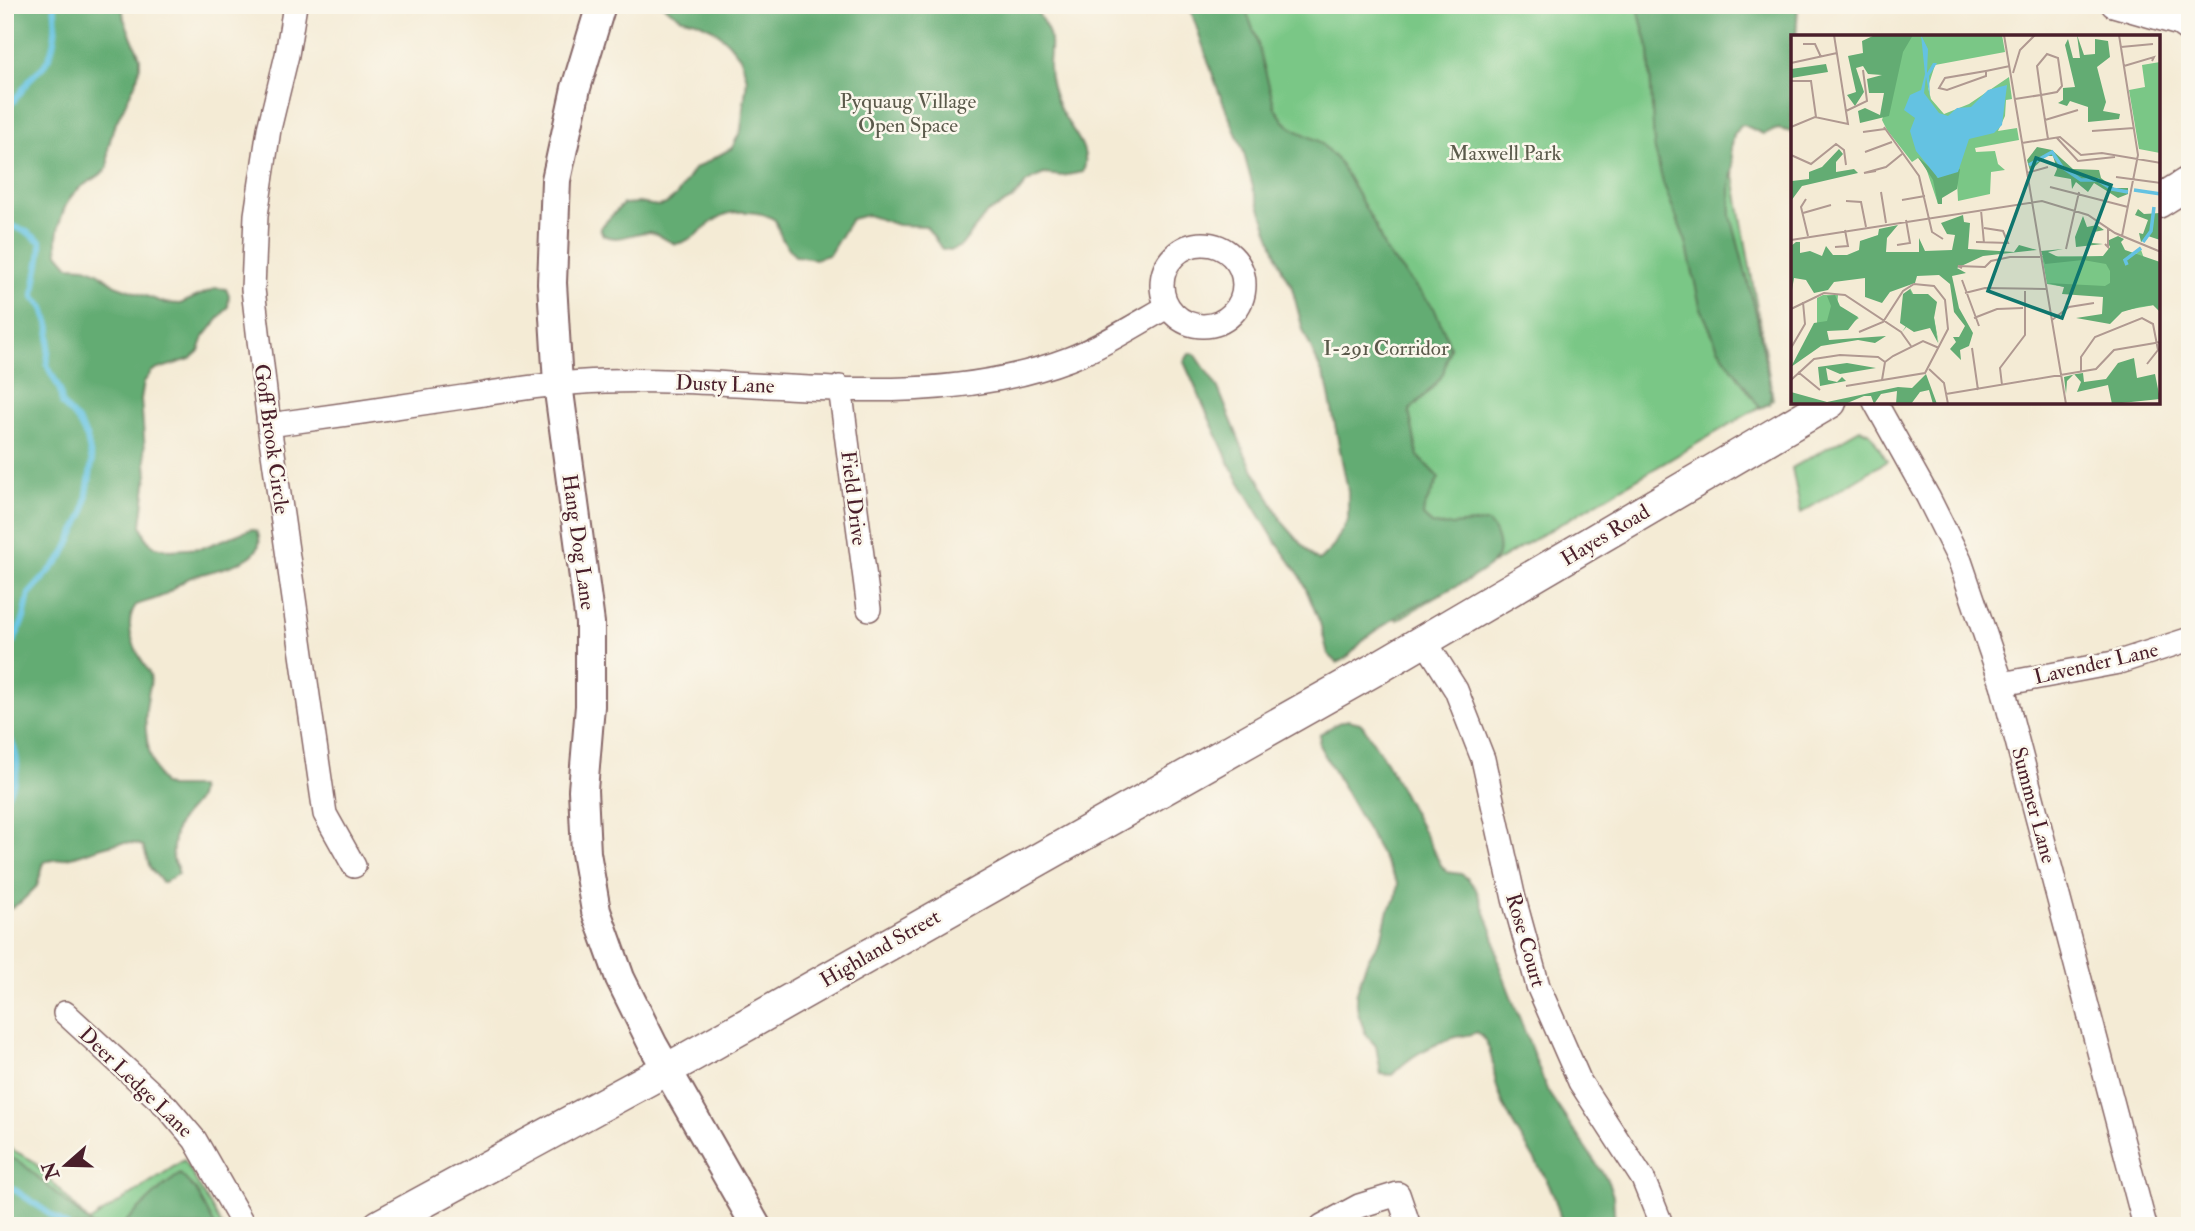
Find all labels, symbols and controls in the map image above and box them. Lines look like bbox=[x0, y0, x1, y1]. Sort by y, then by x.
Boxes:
inset map bbox=[1791, 35, 2160, 404]
park label: Pyquaug Village Open Space bbox=[840, 88, 976, 139]
park label: Maxwell Park bbox=[1448, 140, 1562, 167]
park label: I-291 Corridor bbox=[1323, 335, 1449, 362]
street label: Goff Brook Circle bbox=[248, 362, 295, 516]
street label: Dusty Lane bbox=[675, 369, 775, 400]
street label: Field Drive bbox=[834, 449, 873, 547]
street label: Hang Dog Lane bbox=[556, 472, 601, 612]
street label: Hayes Road bbox=[1556, 498, 1655, 573]
street label: Lavender Lane bbox=[2031, 636, 2161, 691]
street label: Summer Lane bbox=[2005, 744, 2062, 867]
street label: Rose Court bbox=[1499, 890, 1552, 990]
street label: Highland Street bbox=[815, 903, 945, 994]
street label: Deer Ledge Lane bbox=[73, 1021, 198, 1144]
north arrow bbox=[32, 1130, 102, 1200]
text: N bbox=[36, 1157, 65, 1184]

